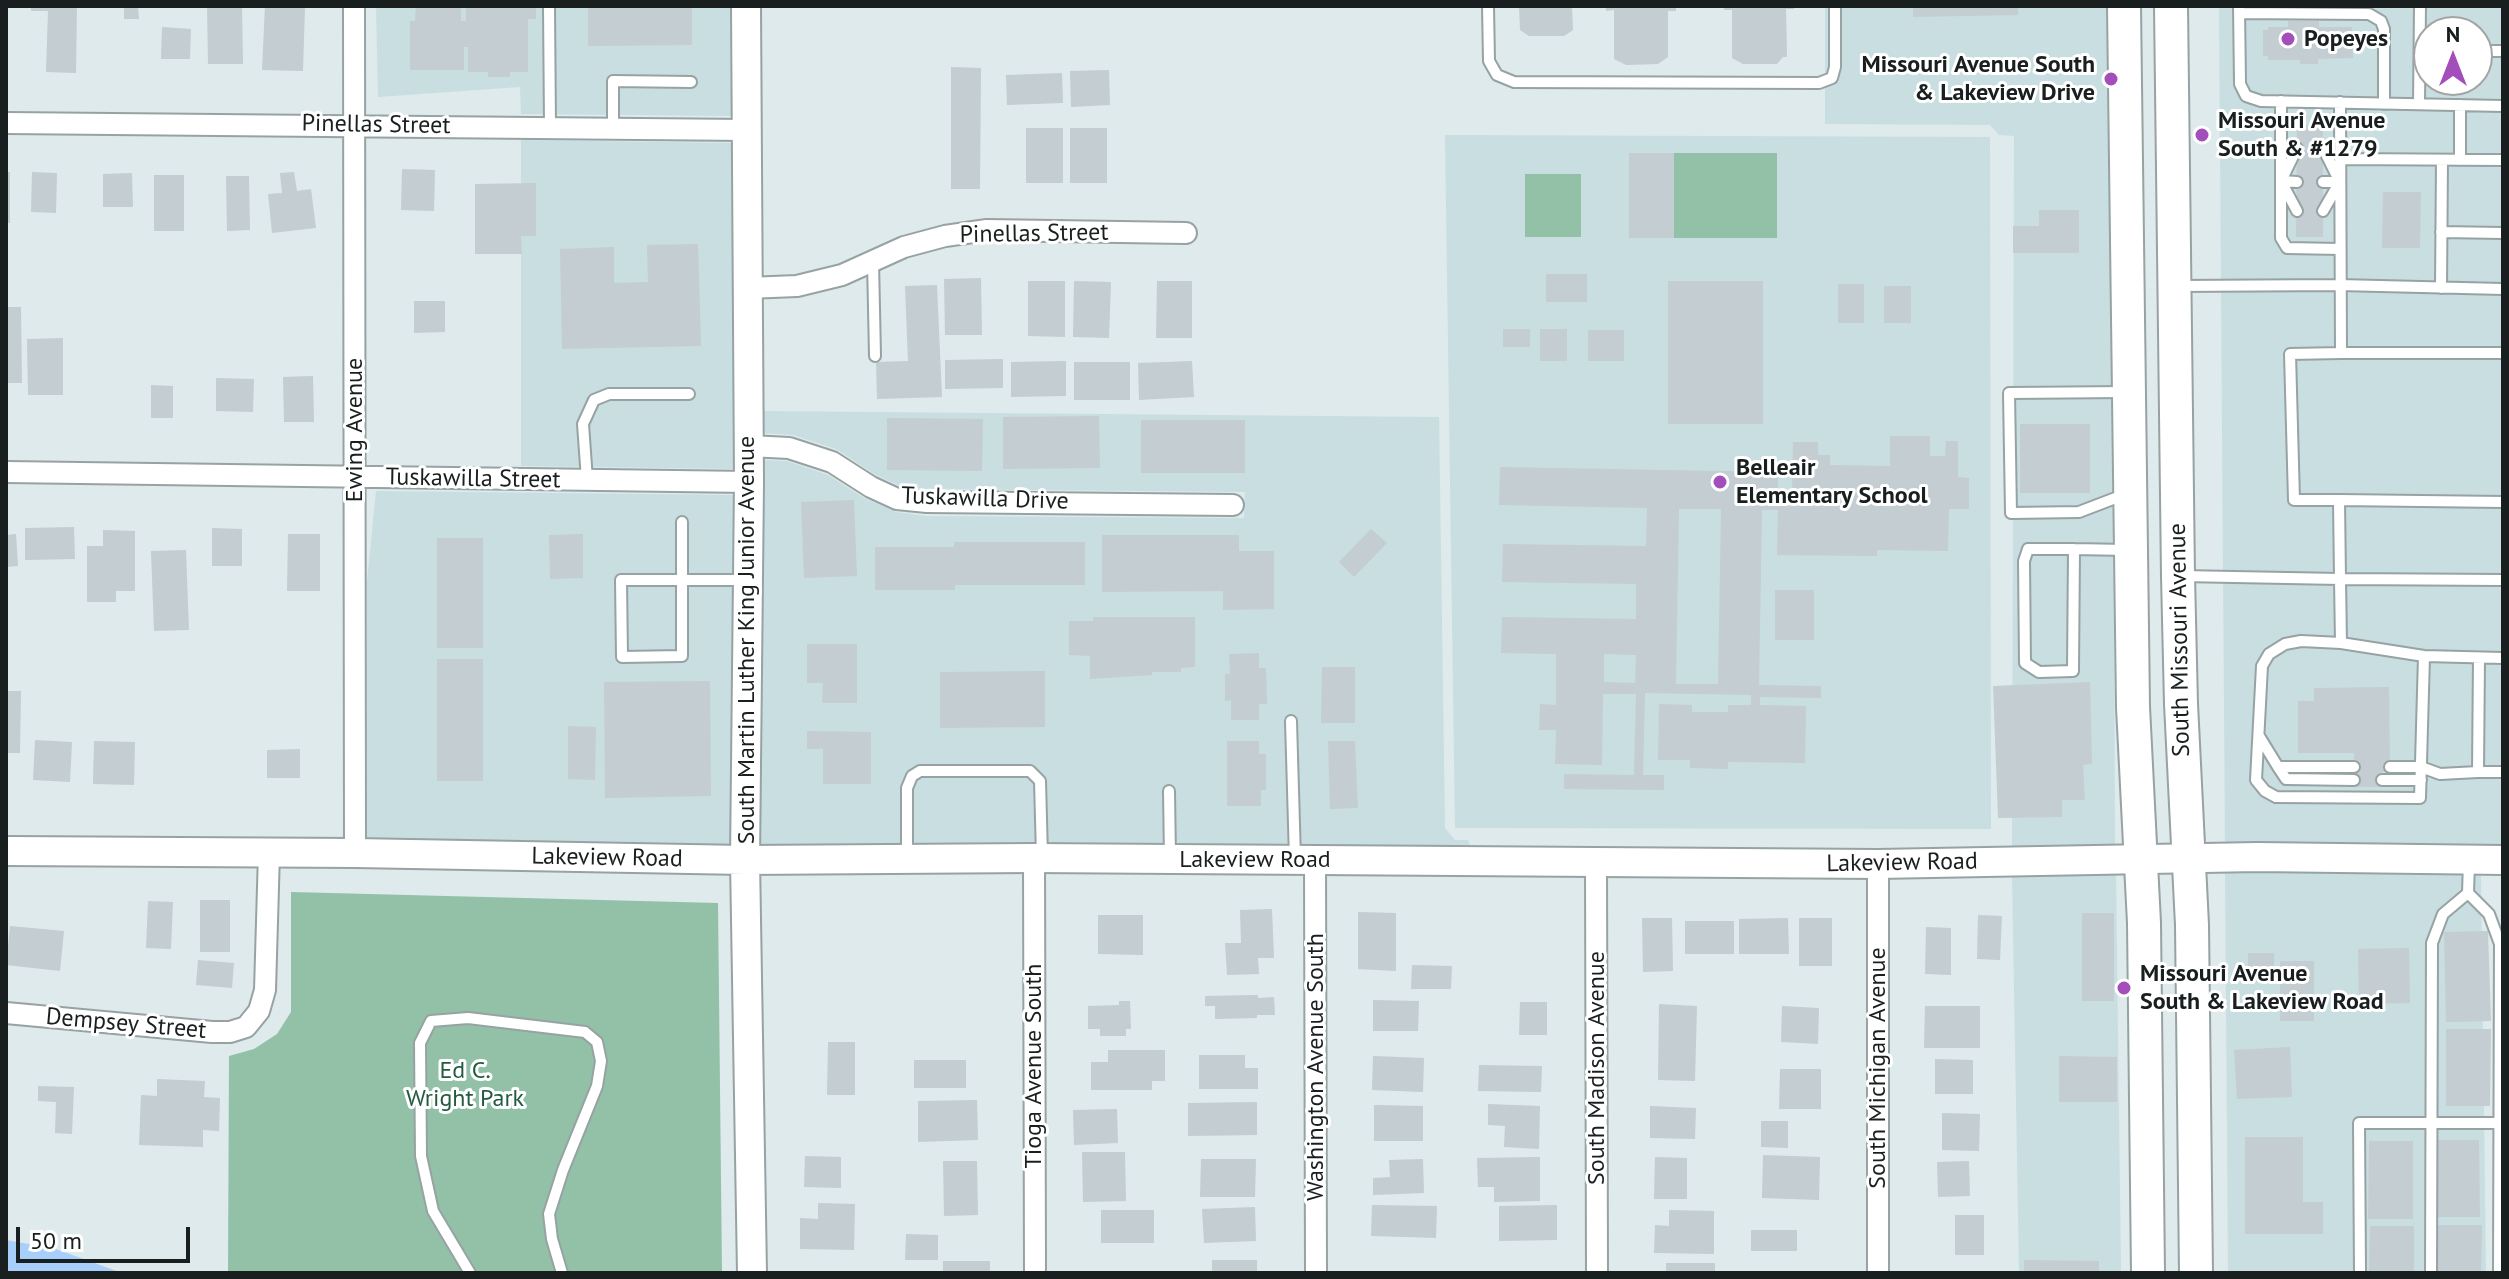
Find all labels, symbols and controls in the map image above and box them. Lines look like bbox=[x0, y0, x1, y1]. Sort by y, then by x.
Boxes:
north arrow bbox=[2413, 16, 2493, 96]
text: N bbox=[2446, 20, 2460, 48]
place label: Popeyes bbox=[2304, 25, 2388, 53]
marker: Popeyes bbox=[2279, 30, 2297, 48]
place label: Missouri Avenue South & Lakeview Drive bbox=[1861, 51, 2095, 107]
marker: Missouri Avenue South & Lakeview Drive bbox=[2102, 70, 2120, 88]
place label: Missouri Avenue South & #1279 bbox=[2218, 107, 2386, 163]
street label: Pinellas Street bbox=[301, 109, 451, 141]
marker: Missouri Avenue South & #1279 bbox=[2193, 126, 2211, 144]
street label: Pinellas Street bbox=[959, 218, 1109, 250]
street label: Ewing Avenue bbox=[341, 358, 369, 502]
street label: South Martin Luther King Junior Avenue bbox=[733, 436, 761, 844]
place label: Belleair Elementary School bbox=[1736, 454, 1928, 510]
street label: Tuskawilla Street bbox=[385, 463, 561, 495]
marker: Belleair Elementary School bbox=[1711, 473, 1729, 491]
street label: Tuskawilla Drive bbox=[901, 482, 1069, 516]
street label: South Missouri Avenue bbox=[2164, 523, 2196, 757]
street label: Lakeview Road bbox=[531, 842, 683, 874]
street label: Lakeview Road bbox=[1179, 846, 1331, 874]
street label: Lakeview Road bbox=[1826, 847, 1978, 879]
street label: Washington Avenue South bbox=[1302, 933, 1330, 1201]
street label: South Michigan Avenue bbox=[1864, 947, 1892, 1189]
street label: South Madison Avenue bbox=[1583, 951, 1611, 1185]
place label: Missouri Avenue South & Lakeview Road bbox=[2140, 960, 2384, 1016]
street label: Tioga Avenue South bbox=[1020, 964, 1048, 1168]
marker: Missouri Avenue South & Lakeview Road bbox=[2115, 979, 2133, 997]
street label: Dempsey Street bbox=[45, 1003, 207, 1045]
park label: Ed C. Wright Park bbox=[406, 1057, 524, 1113]
scale bar bbox=[20, 1211, 194, 1261]
text: 50 m bbox=[30, 1225, 82, 1256]

